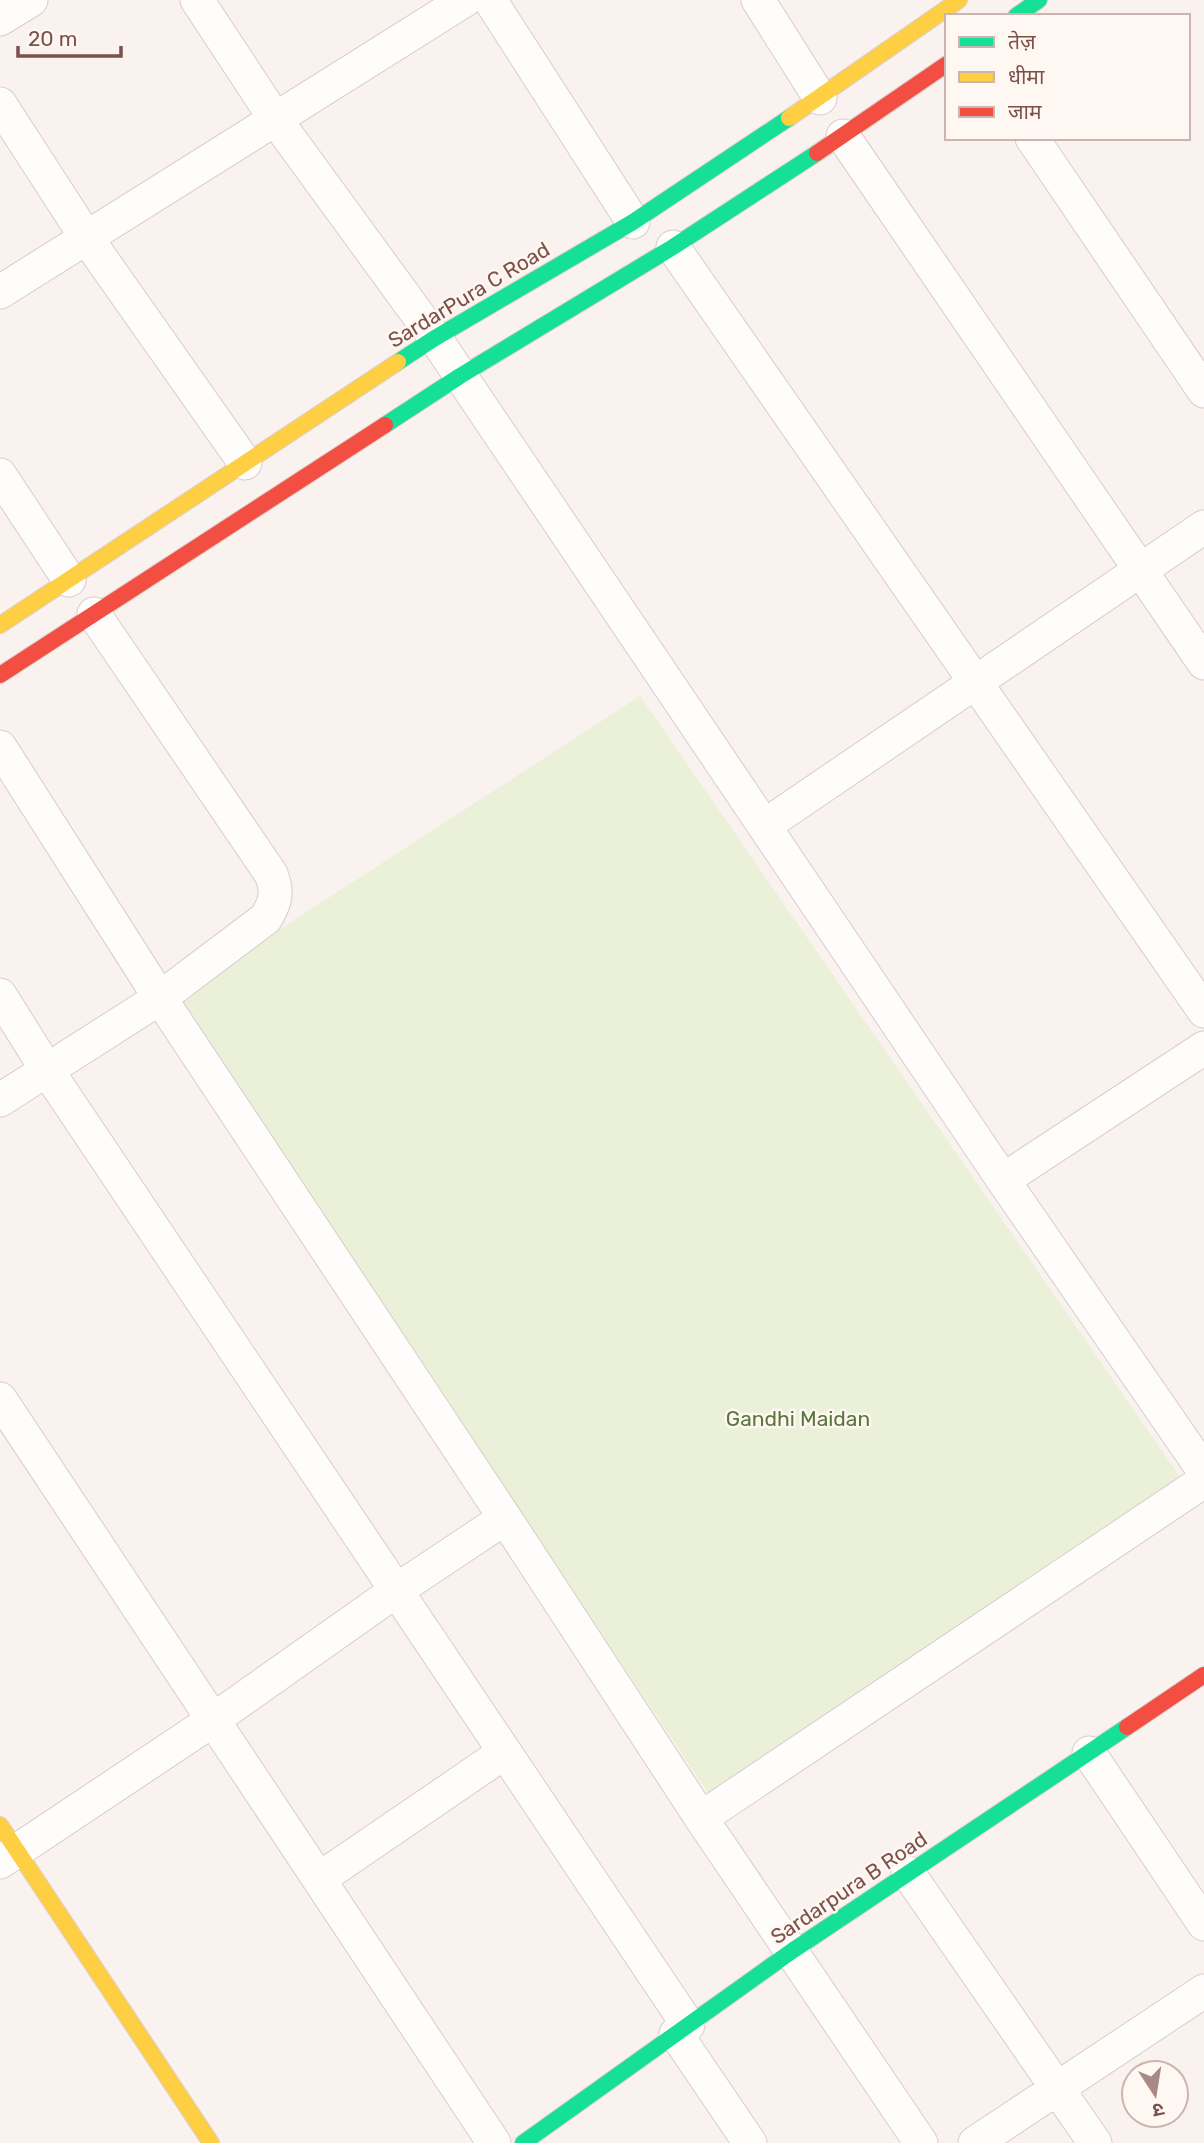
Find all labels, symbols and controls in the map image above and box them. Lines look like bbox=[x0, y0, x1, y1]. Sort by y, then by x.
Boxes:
scale bar bbox=[18, 14, 121, 58]
legend bbox=[945, 14, 1190, 140]
text: 20 m bbox=[28, 26, 77, 51]
text: तेज़ bbox=[1008, 29, 1036, 54]
text: धीमा bbox=[1008, 64, 1045, 89]
text: जाम bbox=[1008, 99, 1042, 124]
street label: SardarPura C Road bbox=[383, 236, 554, 353]
park label: Gandhi Maidan bbox=[726, 1406, 870, 1431]
street label: Sardarpura B Road bbox=[766, 1826, 932, 1949]
north arrow bbox=[1120, 2059, 1190, 2129]
text: उ bbox=[1150, 2098, 1166, 2123]

